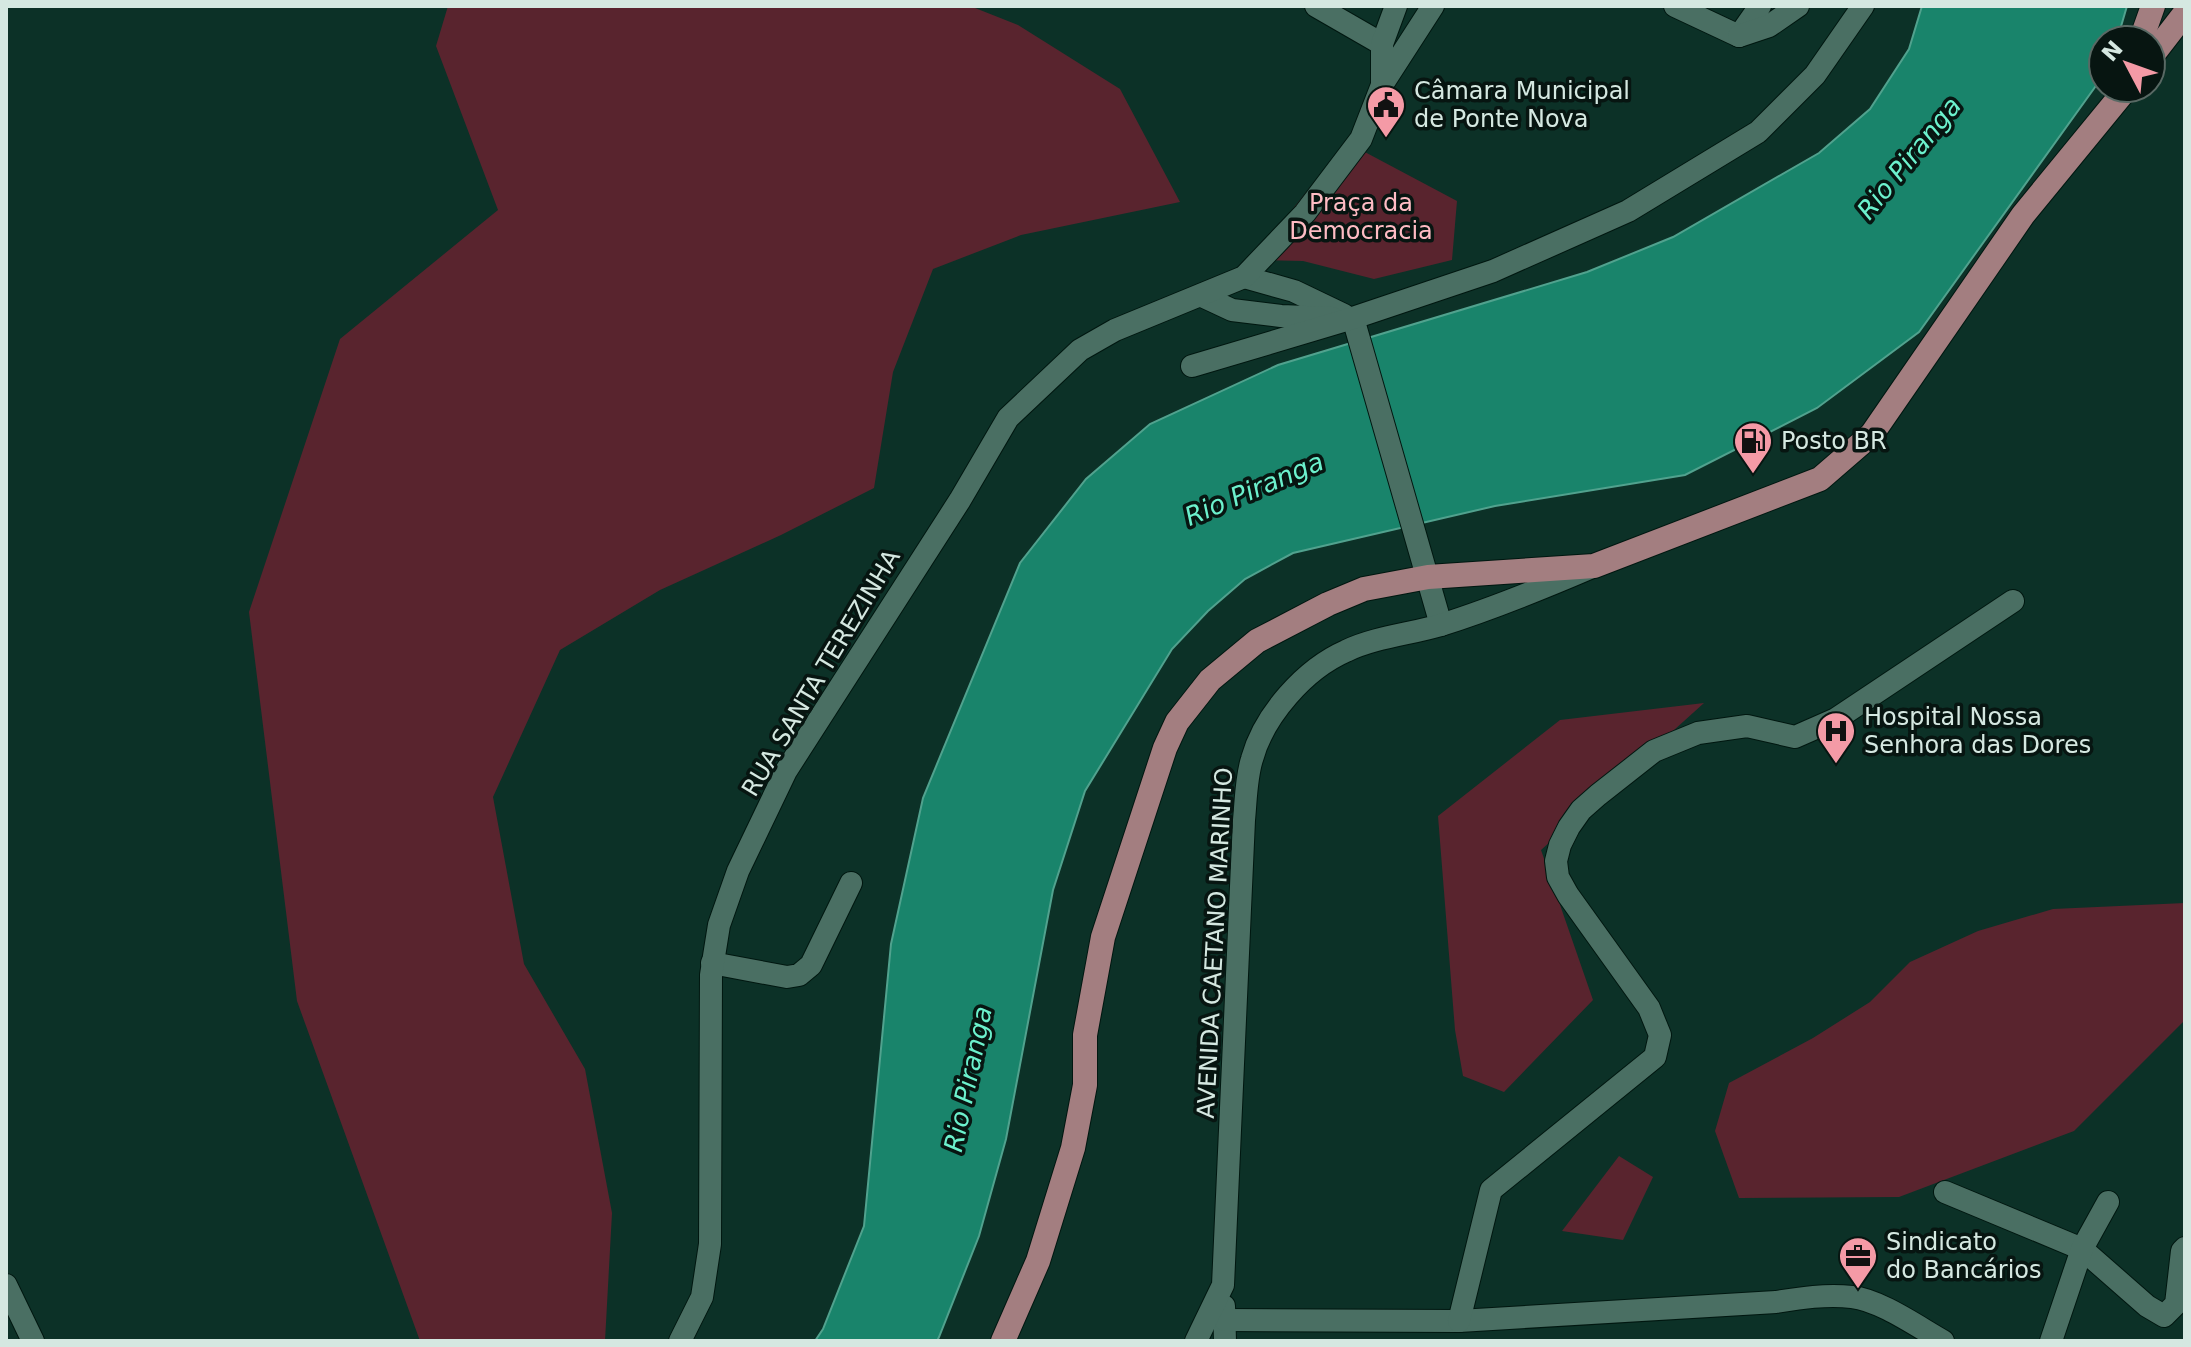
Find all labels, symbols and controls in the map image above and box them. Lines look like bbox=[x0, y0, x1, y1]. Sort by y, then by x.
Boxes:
north arrow bbox=[2087, 24, 2167, 104]
text: N bbox=[2097, 36, 2128, 66]
place label: Câmara Municipal de Ponte Nova bbox=[1414, 77, 1630, 133]
public building icon: Câmara Municipal de Ponte Nova bbox=[1365, 84, 1407, 139]
water label: Rio Piranga bbox=[1851, 91, 1967, 225]
park label: Praça da Democracia bbox=[1289, 189, 1433, 245]
fuel station icon: Posto BR bbox=[1732, 420, 1774, 475]
place label: Posto BR bbox=[1781, 427, 1887, 455]
water label: Rio Piranga bbox=[1180, 446, 1328, 532]
street label: RUA SANTA TEREZINHA bbox=[736, 544, 906, 801]
place label: Hospital Nossa Senhora das Dores bbox=[1864, 703, 2091, 759]
hospital icon: Hospital Nossa Senhora das Dores bbox=[1815, 710, 1857, 765]
street label: AVENIDA CAETANO MARINHO bbox=[1192, 767, 1238, 1119]
water label: Rio Piranga bbox=[938, 1004, 998, 1154]
place label: Sindicato do Bancários bbox=[1886, 1228, 2042, 1284]
office icon: Sindicato do Bancários bbox=[1837, 1235, 1879, 1290]

